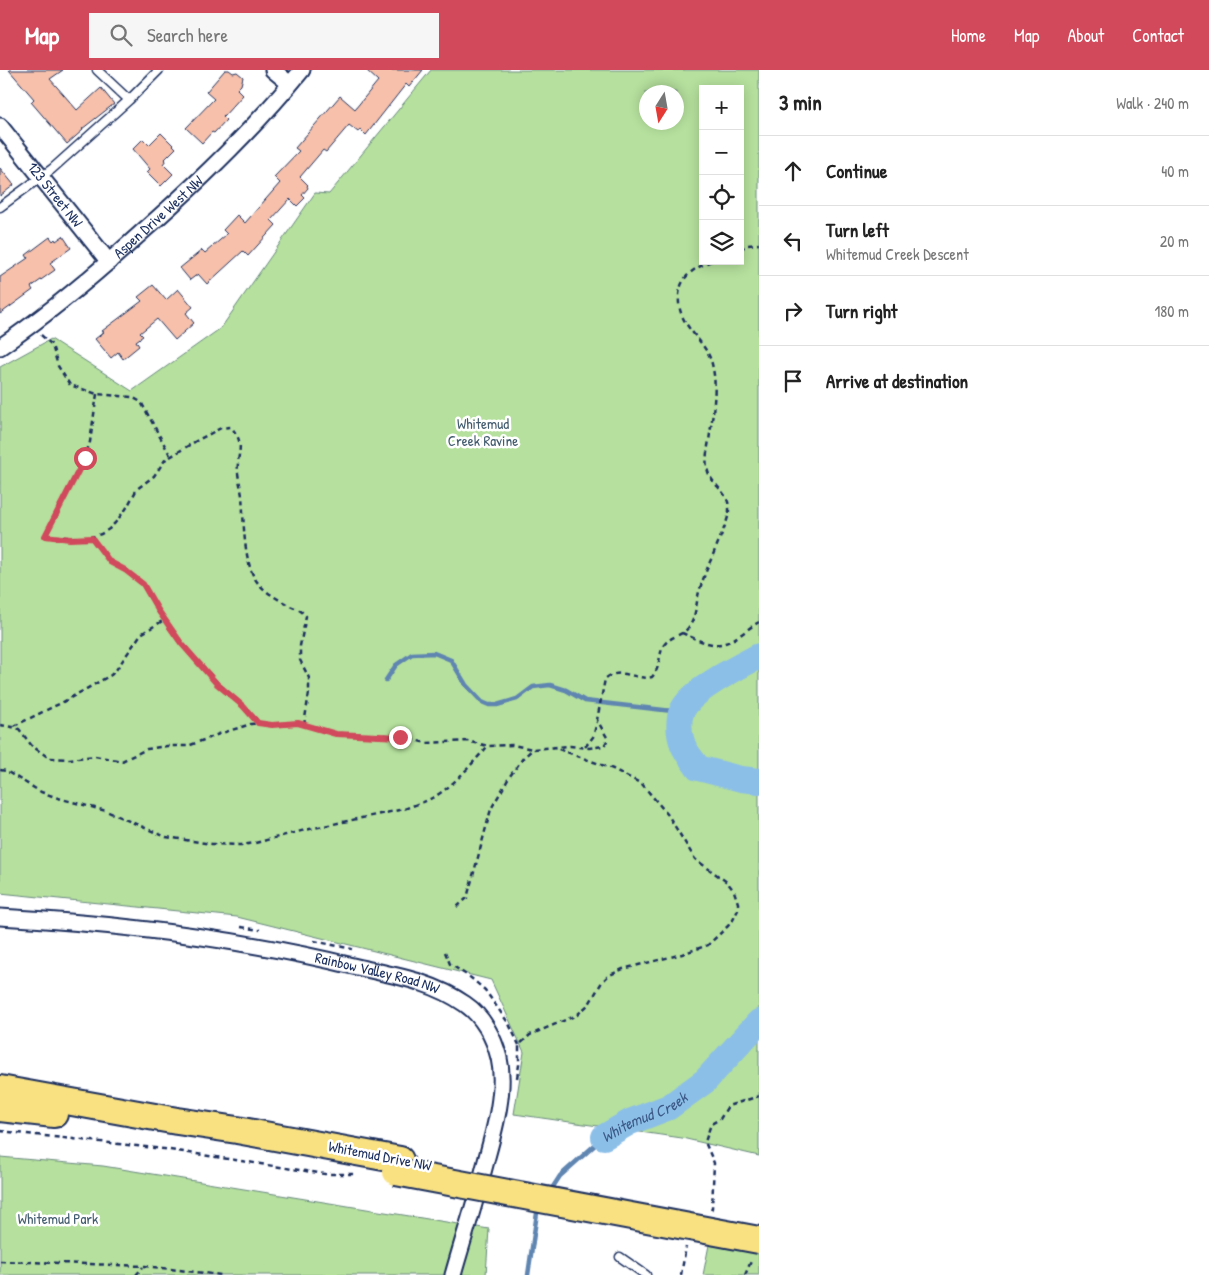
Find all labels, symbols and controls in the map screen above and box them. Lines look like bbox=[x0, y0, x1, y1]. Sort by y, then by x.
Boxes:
search box bbox=[89, 13, 439, 58]
text: Map bbox=[25, 19, 59, 51]
icon: search bbox=[107, 21, 135, 49]
text: Search here bbox=[147, 22, 228, 48]
text: Home bbox=[951, 23, 986, 48]
text: Map bbox=[1014, 23, 1039, 48]
text: About bbox=[1067, 23, 1104, 48]
text: Contact bbox=[1132, 23, 1184, 48]
north arrow bbox=[639, 85, 684, 130]
map controls bbox=[699, 85, 744, 265]
button: + bbox=[699, 85, 744, 130]
text: 3 min bbox=[779, 88, 822, 117]
text: Walk · 240 m bbox=[1116, 92, 1189, 114]
button: − bbox=[699, 130, 744, 175]
street label: 123 Street NW bbox=[23, 157, 89, 232]
icon: ahead bbox=[779, 157, 807, 185]
text: Continue bbox=[826, 158, 887, 184]
text: 40 m bbox=[1161, 160, 1189, 182]
street label: Aspen Drive West NW bbox=[109, 170, 208, 263]
button: locate bbox=[699, 175, 744, 220]
text: Turn left bbox=[826, 217, 889, 243]
button: layers bbox=[699, 220, 744, 265]
icon: left bbox=[779, 227, 807, 255]
text: 20 m bbox=[1160, 230, 1189, 252]
text: Whitemud Creek Descent bbox=[826, 243, 969, 265]
icon: right bbox=[779, 297, 807, 325]
text: Turn right bbox=[826, 298, 897, 324]
text: 180 m bbox=[1155, 300, 1189, 322]
icon: arrive bbox=[779, 367, 807, 395]
text: Arrive at destination bbox=[826, 368, 968, 394]
park label: Whitemud Creek Ravine bbox=[448, 413, 518, 451]
route start bbox=[74, 447, 97, 470]
route end bbox=[389, 726, 412, 749]
street label: Rainbow Valley Road NW bbox=[313, 947, 443, 999]
water label: Whitemud Creek bbox=[597, 1086, 693, 1147]
street label: Whitemud Drive NW bbox=[327, 1135, 434, 1176]
park label: Whitemud Park bbox=[18, 1208, 98, 1229]

